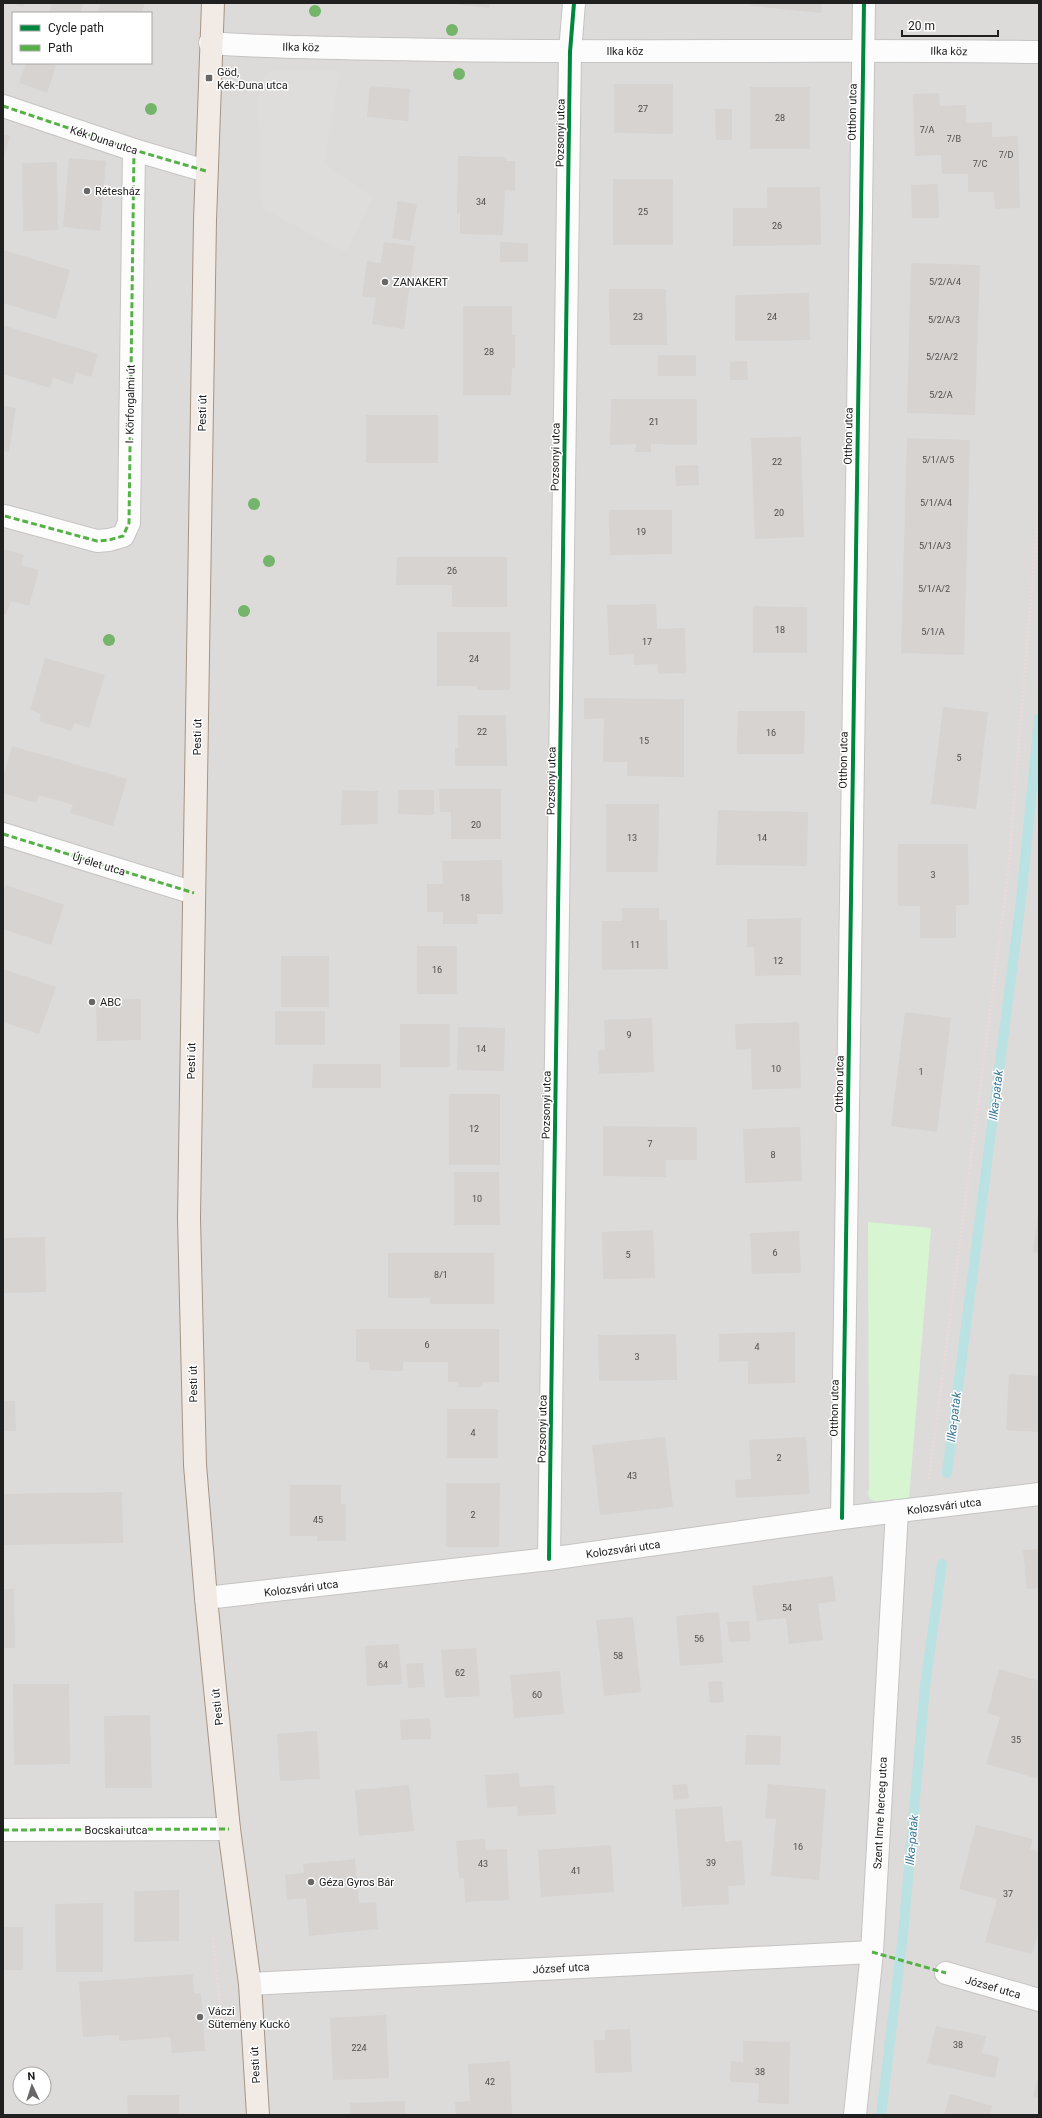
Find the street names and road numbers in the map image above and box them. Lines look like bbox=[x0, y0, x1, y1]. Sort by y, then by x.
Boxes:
street label: Ilka köz bbox=[282, 41, 320, 54]
street label: Ilka köz bbox=[606, 45, 644, 58]
street label: Ilka köz bbox=[930, 45, 968, 58]
street label: Otthon utca bbox=[846, 83, 859, 141]
street label: Pozsonyi utca bbox=[553, 99, 568, 167]
street label: Kék Duna utca bbox=[68, 123, 139, 158]
street label: I. Körforgalmi út bbox=[123, 364, 138, 443]
street label: Pesti út bbox=[196, 394, 209, 432]
street label: Otthon utca bbox=[842, 407, 855, 465]
street label: Pozsonyi utca bbox=[548, 423, 563, 491]
street label: Pesti út bbox=[191, 718, 204, 756]
street label: Otthon utca bbox=[837, 731, 850, 789]
street label: Pozsonyi utca bbox=[544, 747, 559, 815]
street label: Új élet utca bbox=[71, 850, 127, 879]
street label: Pesti út bbox=[185, 1042, 198, 1080]
street label: Otthon utca bbox=[833, 1055, 846, 1113]
street label: Pozsonyi utca bbox=[539, 1071, 554, 1139]
street label: Pesti út bbox=[187, 1365, 200, 1403]
street label: Otthon utca bbox=[828, 1379, 841, 1437]
street label: Pozsonyi utca bbox=[535, 1395, 550, 1463]
street label: Kolozsvári utca bbox=[906, 1495, 982, 1518]
street label: Kolozsvári utca bbox=[585, 1538, 661, 1561]
street label: Kolozsvári utca bbox=[263, 1577, 339, 1600]
street label: Pesti út bbox=[209, 1687, 226, 1726]
street label: Szent Imre herceg utca bbox=[871, 1757, 890, 1869]
street label: Bocskai utca bbox=[85, 1824, 147, 1837]
street label: József utca bbox=[532, 1961, 590, 1976]
street label: József utca bbox=[964, 1973, 1022, 2002]
street label: Pesti út bbox=[248, 2046, 263, 2084]

